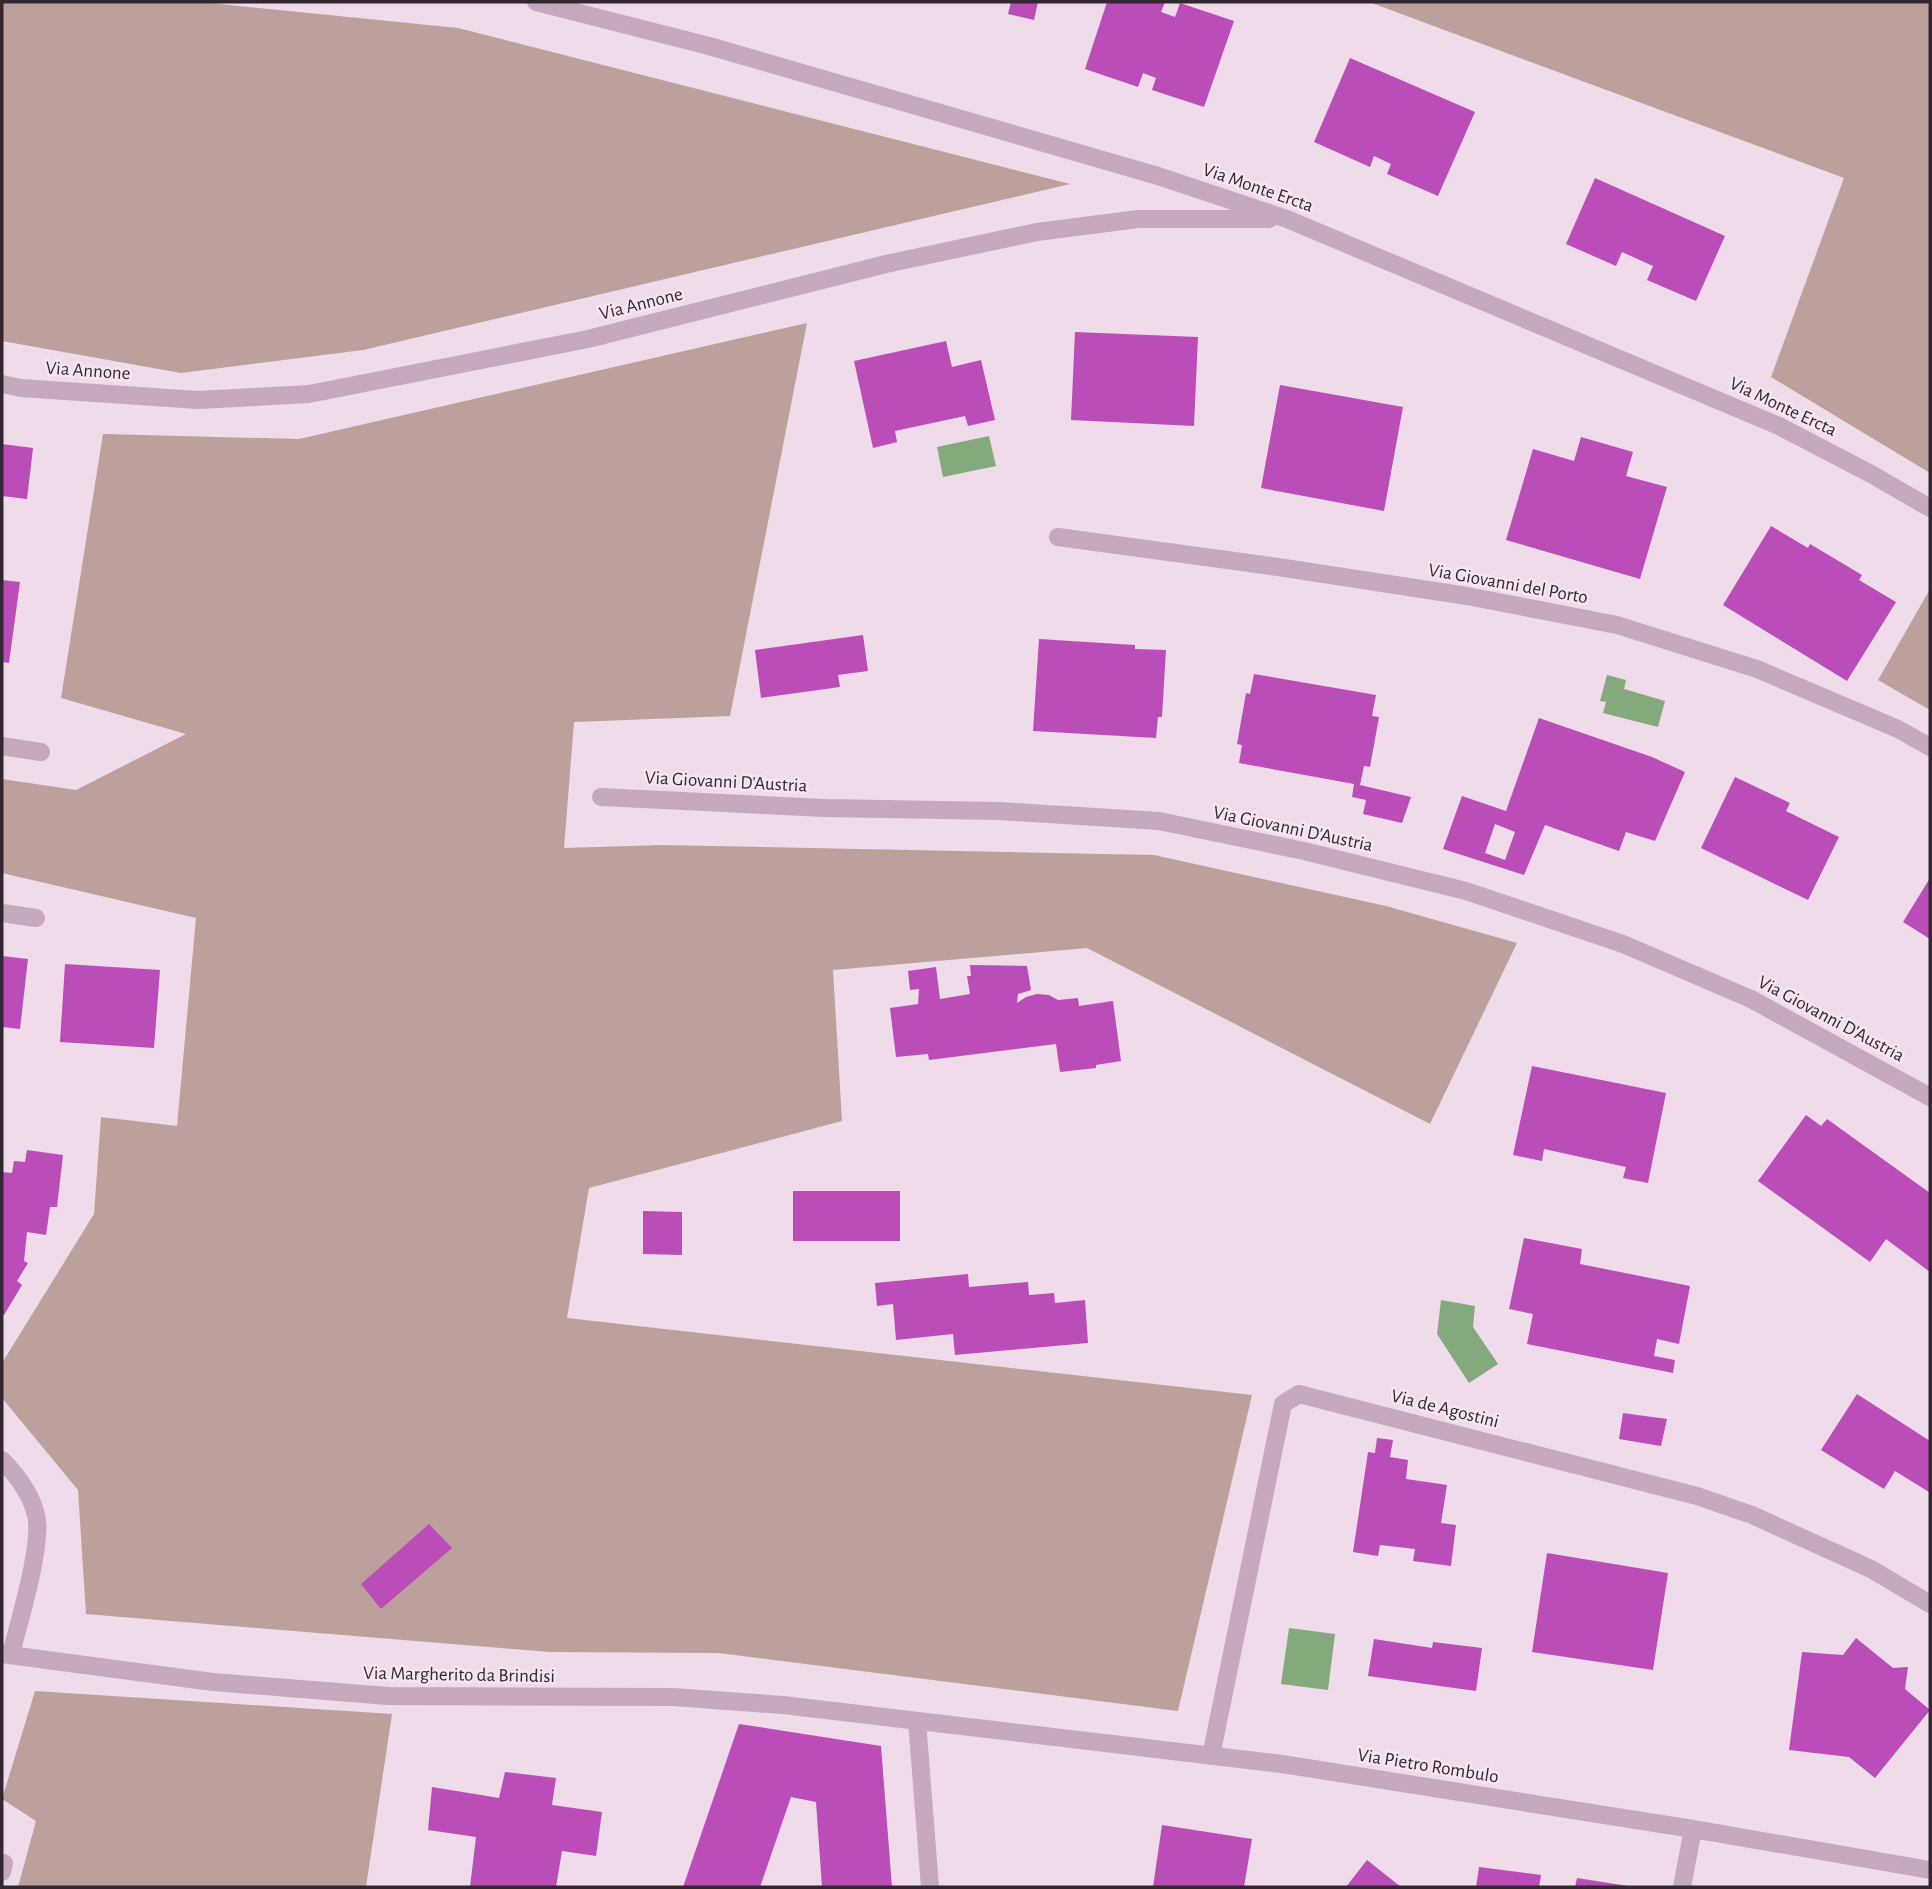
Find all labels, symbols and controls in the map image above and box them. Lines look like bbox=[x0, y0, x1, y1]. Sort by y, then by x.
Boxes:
street label: Via Monte Ercta bbox=[1200, 160, 1316, 216]
street label: Via Annone bbox=[597, 284, 685, 324]
street label: Via Annone bbox=[45, 359, 131, 383]
street label: Via Monte Ercta bbox=[1727, 374, 1840, 440]
street label: Via Giovanni del Porto bbox=[1427, 561, 1589, 607]
street label: Via Giovanni D'Austria bbox=[644, 768, 808, 796]
street label: Via Giovanni D'Austria bbox=[1211, 803, 1375, 855]
street label: Via Giovanni D'Austria bbox=[1755, 972, 1907, 1066]
street label: Via de Agostini bbox=[1389, 1386, 1501, 1432]
street label: Via Margherito da Brindisi bbox=[363, 1664, 555, 1686]
street label: Via Pietro Rombulo bbox=[1356, 1745, 1500, 1787]

